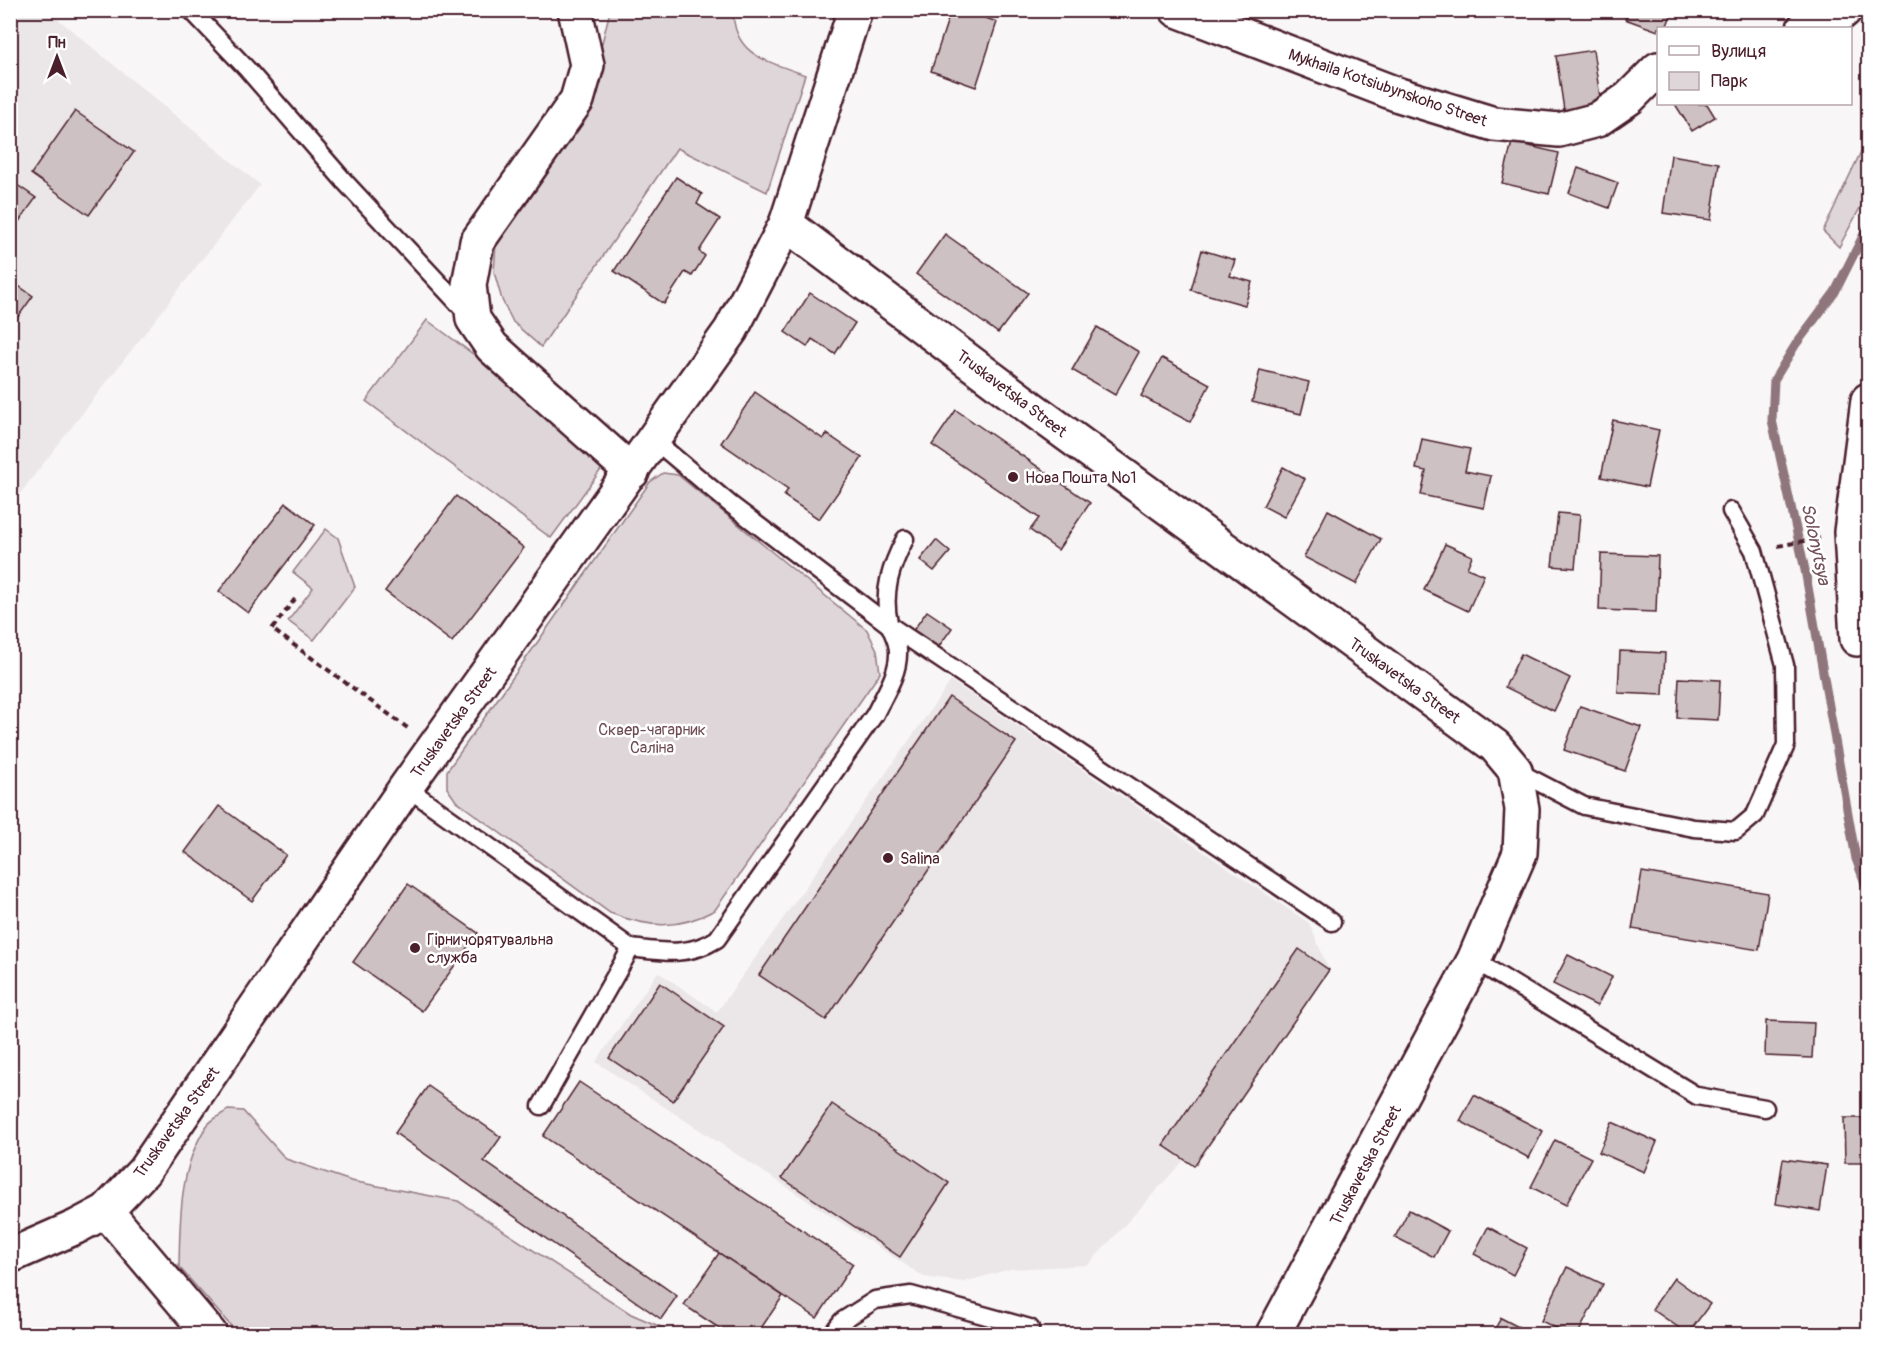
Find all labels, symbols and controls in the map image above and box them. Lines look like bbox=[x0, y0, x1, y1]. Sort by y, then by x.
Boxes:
north arrow bbox=[27, 27, 87, 87]
legend bbox=[1657, 27, 1852, 105]
text: Пн bbox=[48, 33, 66, 53]
text: Вулиця bbox=[1711, 40, 1766, 63]
street label: Mykhaila Kotsiubynskoho Street bbox=[1286, 44, 1490, 132]
text: Парк bbox=[1711, 70, 1748, 93]
street label: Truskavetska Street bbox=[952, 346, 1071, 442]
place label: Нова Пошта №1 bbox=[1025, 468, 1137, 488]
marker: Нова Пошта №1 bbox=[1006, 470, 1020, 484]
water label: Solonytsya bbox=[1796, 501, 1836, 589]
street label: Truskavetska Street bbox=[1345, 634, 1465, 728]
street label: Truskavetska Street bbox=[407, 662, 501, 782]
park label: Сквер-чагарник Саліна bbox=[598, 720, 706, 758]
place label: Salina bbox=[900, 849, 940, 869]
marker: Salina bbox=[881, 851, 895, 865]
place label: Гірничорятувальна служба bbox=[427, 930, 553, 968]
marker: Гірничорятувальна служба bbox=[408, 941, 422, 955]
street label: Truskavetska Street bbox=[130, 1062, 224, 1182]
street label: Truskavetska Street bbox=[1326, 1102, 1406, 1229]

